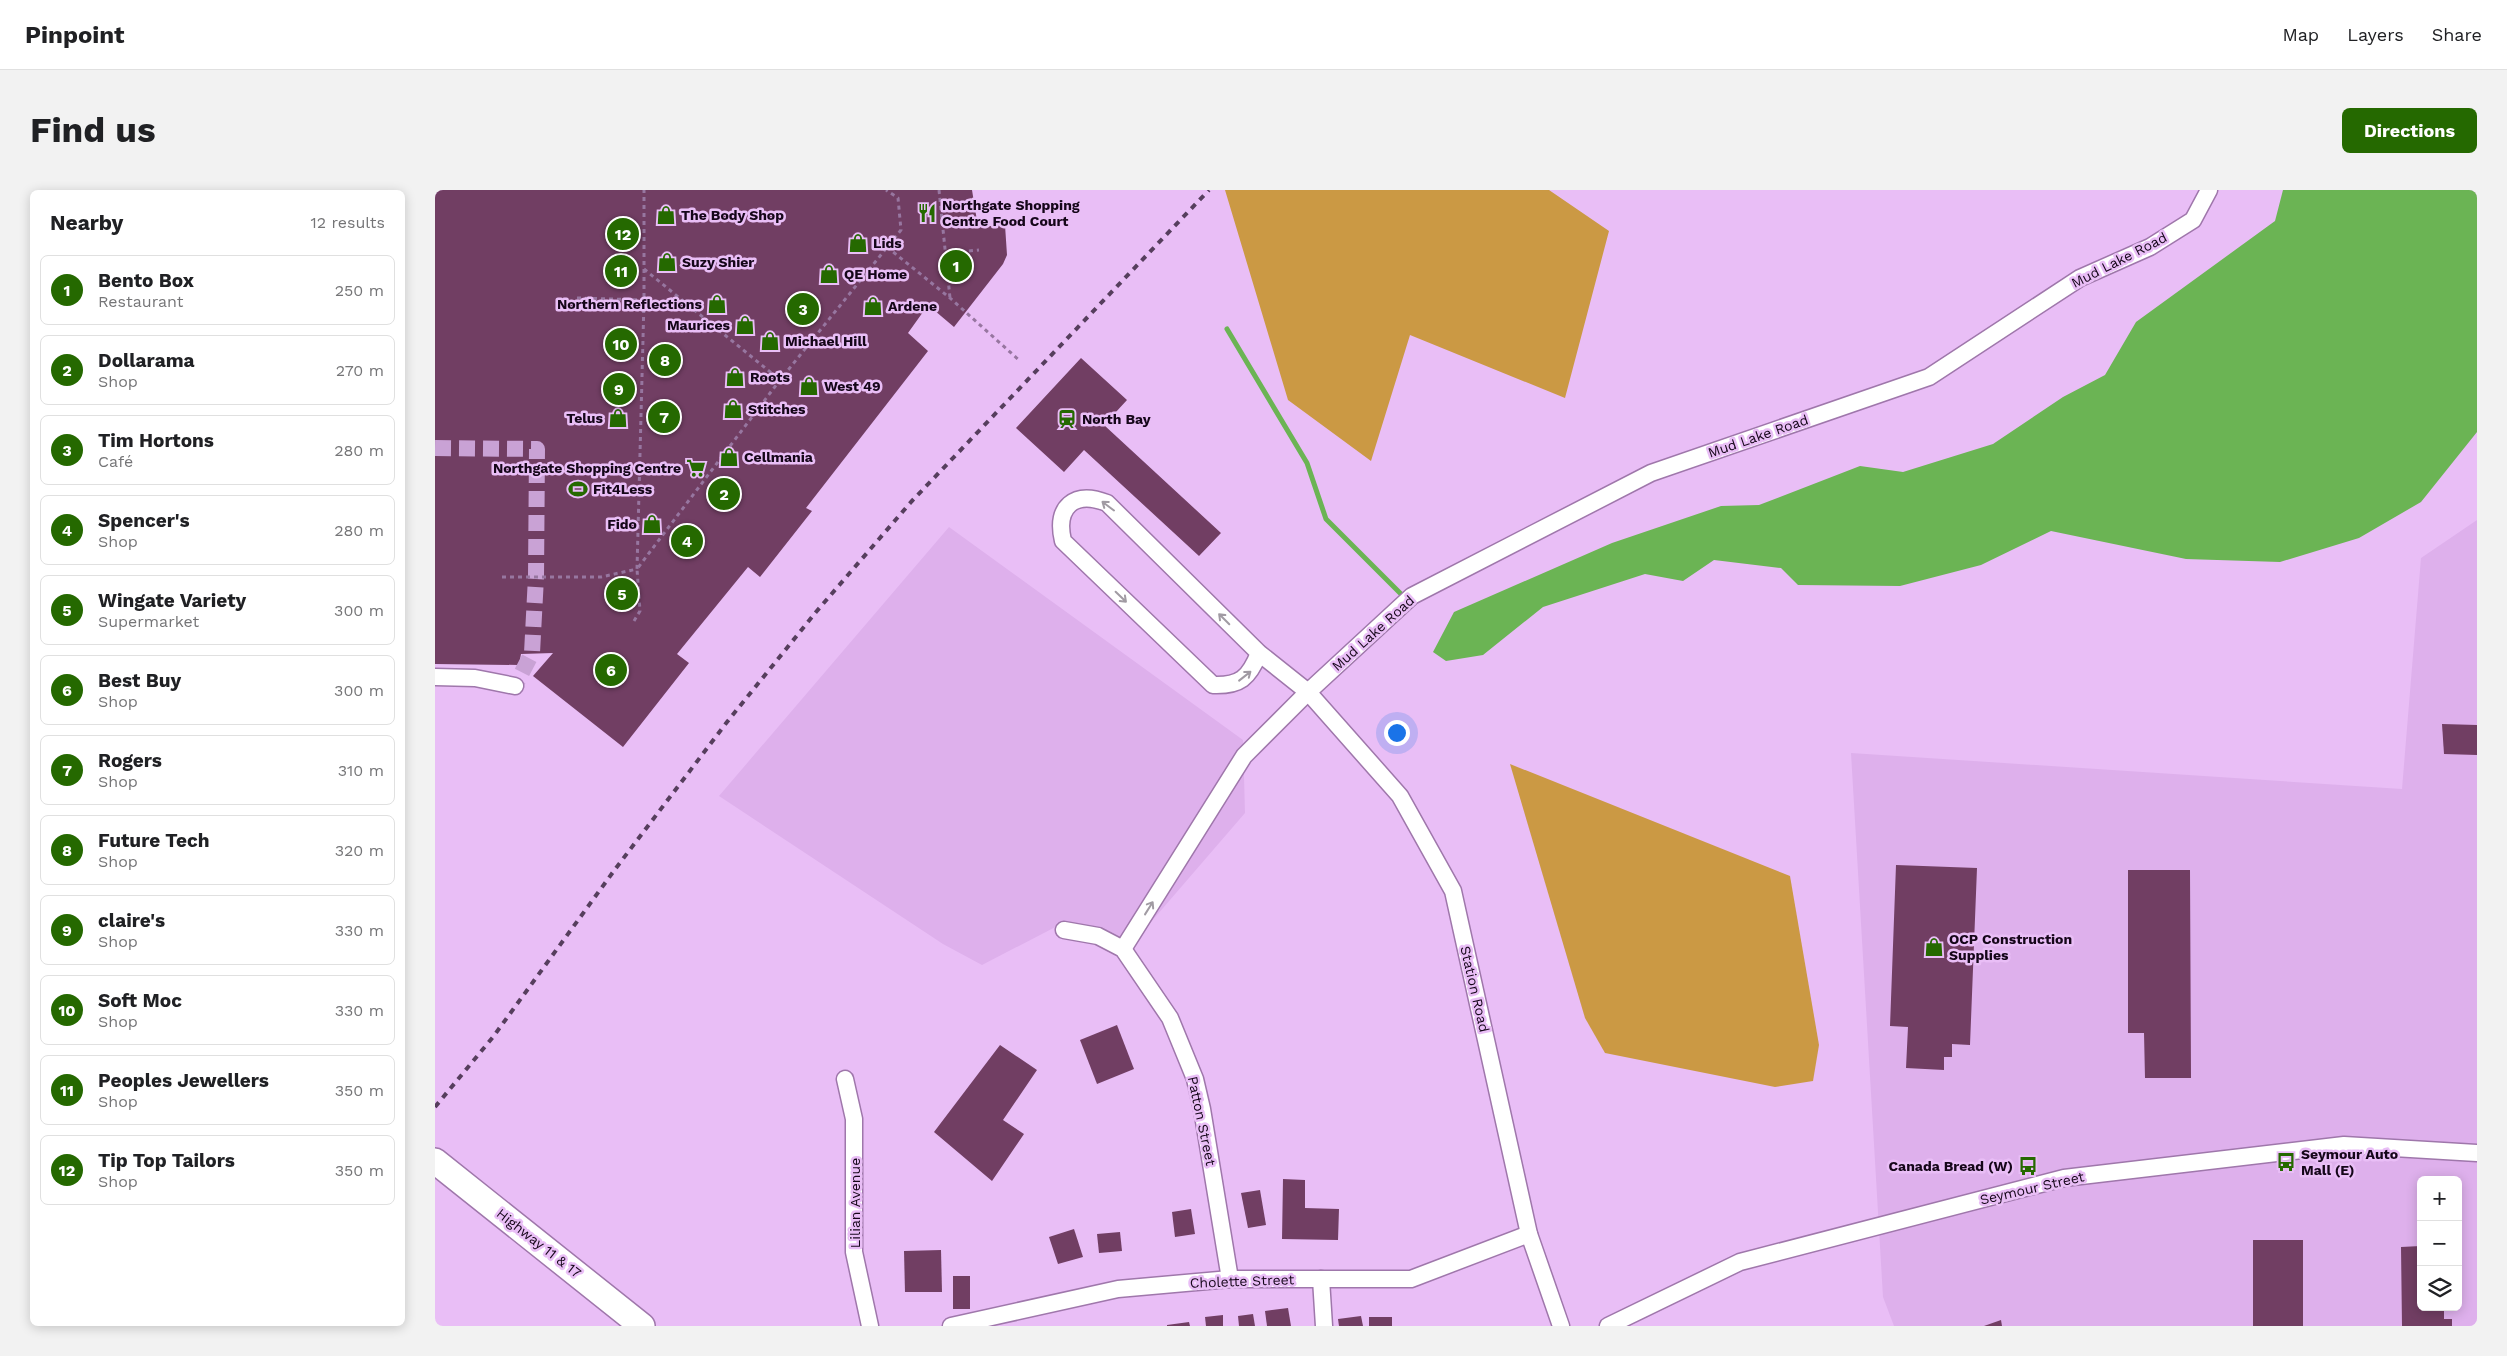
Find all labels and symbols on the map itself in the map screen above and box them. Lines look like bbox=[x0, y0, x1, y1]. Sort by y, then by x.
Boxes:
place label: Northgate Shopping Centre Food Court bbox=[942, 197, 1080, 229]
restaurant icon: Northgate Shopping Centre Food Court bbox=[916, 202, 938, 224]
shop icon: The Body Shop bbox=[655, 204, 677, 226]
place label: The Body Shop bbox=[681, 207, 784, 223]
pin: 12 bbox=[607, 215, 639, 253]
street label: Mud Lake Road bbox=[2069, 229, 2169, 291]
shop icon: Lids bbox=[847, 232, 869, 254]
place label: Lids bbox=[873, 235, 902, 251]
pin: 1 bbox=[940, 247, 972, 285]
shop icon: Suzy Shier bbox=[656, 251, 678, 273]
pin: 11 bbox=[605, 252, 637, 290]
place label: Suzy Shier bbox=[682, 254, 754, 270]
shop icon: QE Home bbox=[818, 263, 840, 285]
place label: QE Home bbox=[844, 266, 907, 282]
pin: 3 bbox=[787, 290, 819, 328]
shop icon: Northern Reflections bbox=[706, 293, 728, 315]
shop icon: Ardene bbox=[862, 295, 884, 317]
place label: Northern Reflections bbox=[557, 296, 703, 312]
place label: Ardene bbox=[888, 298, 937, 314]
shop icon: Maurices bbox=[734, 314, 756, 336]
place label: Maurices bbox=[667, 317, 731, 333]
pin: 10 bbox=[605, 325, 637, 363]
shop icon: Michael Hill bbox=[759, 330, 781, 352]
place label: Michael Hill bbox=[785, 333, 867, 349]
pin: 8 bbox=[649, 341, 681, 379]
shop icon: Roots bbox=[724, 366, 746, 388]
place label: Roots bbox=[750, 369, 790, 385]
pin: 9 bbox=[603, 370, 635, 408]
shop icon: West 49 bbox=[798, 375, 820, 397]
place label: West 49 bbox=[824, 378, 881, 394]
pin: 7 bbox=[648, 398, 680, 436]
shop icon: Stitches bbox=[722, 398, 744, 420]
place label: Stitches bbox=[748, 401, 806, 417]
shop icon: Telus bbox=[607, 407, 629, 429]
station icon: North Bay bbox=[1056, 408, 1078, 430]
place label: Telus bbox=[566, 410, 604, 426]
place label: North Bay bbox=[1082, 411, 1151, 427]
street label: Mud Lake Road bbox=[1706, 411, 1810, 461]
shop icon: Cellmania bbox=[718, 446, 740, 468]
place label: Cellmania bbox=[744, 449, 814, 465]
supermarket icon: Northgate Shopping Centre bbox=[685, 457, 707, 479]
place label: Northgate Shopping Centre bbox=[493, 460, 681, 476]
pin: 2 bbox=[708, 475, 740, 513]
sports icon: Fit4Less bbox=[567, 478, 589, 500]
place label: Fit4Less bbox=[593, 481, 653, 497]
one-way arrow bbox=[1101, 501, 1115, 511]
shop icon: Fido bbox=[641, 513, 663, 535]
place label: Fido bbox=[607, 516, 637, 532]
pin: 4 bbox=[671, 522, 703, 560]
pin: 5 bbox=[606, 575, 638, 613]
one-way arrow bbox=[1115, 591, 1127, 603]
street label: Mud Lake Road bbox=[1329, 592, 1417, 674]
one-way arrow bbox=[1218, 613, 1230, 625]
pin: 6 bbox=[595, 651, 627, 689]
one-way arrow bbox=[1238, 671, 1252, 681]
your location bbox=[1384, 720, 1410, 746]
one-way arrow bbox=[1144, 901, 1155, 915]
place label: OCP Construction Supplies bbox=[1949, 931, 2072, 963]
shop icon: OCP Construction Supplies bbox=[1923, 936, 1945, 958]
street label: Station Road bbox=[1457, 944, 1493, 1034]
street label: Patton Street bbox=[1185, 1075, 1219, 1167]
place label: Seymour Auto Mall (E) bbox=[2301, 1146, 2398, 1178]
bus stop icon: Seymour Auto Mall (E) bbox=[2275, 1151, 2297, 1173]
bus stop icon: Canada Bread (W) bbox=[2017, 1155, 2039, 1177]
street label: Lilian Avenue bbox=[847, 1158, 863, 1248]
place label: Canada Bread (W) bbox=[1889, 1158, 2013, 1174]
street label: Seymour Street bbox=[1978, 1168, 2086, 1208]
street label: Highway 11 & 17 bbox=[494, 1205, 584, 1281]
street label: Cholette Street bbox=[1189, 1271, 1295, 1291]

